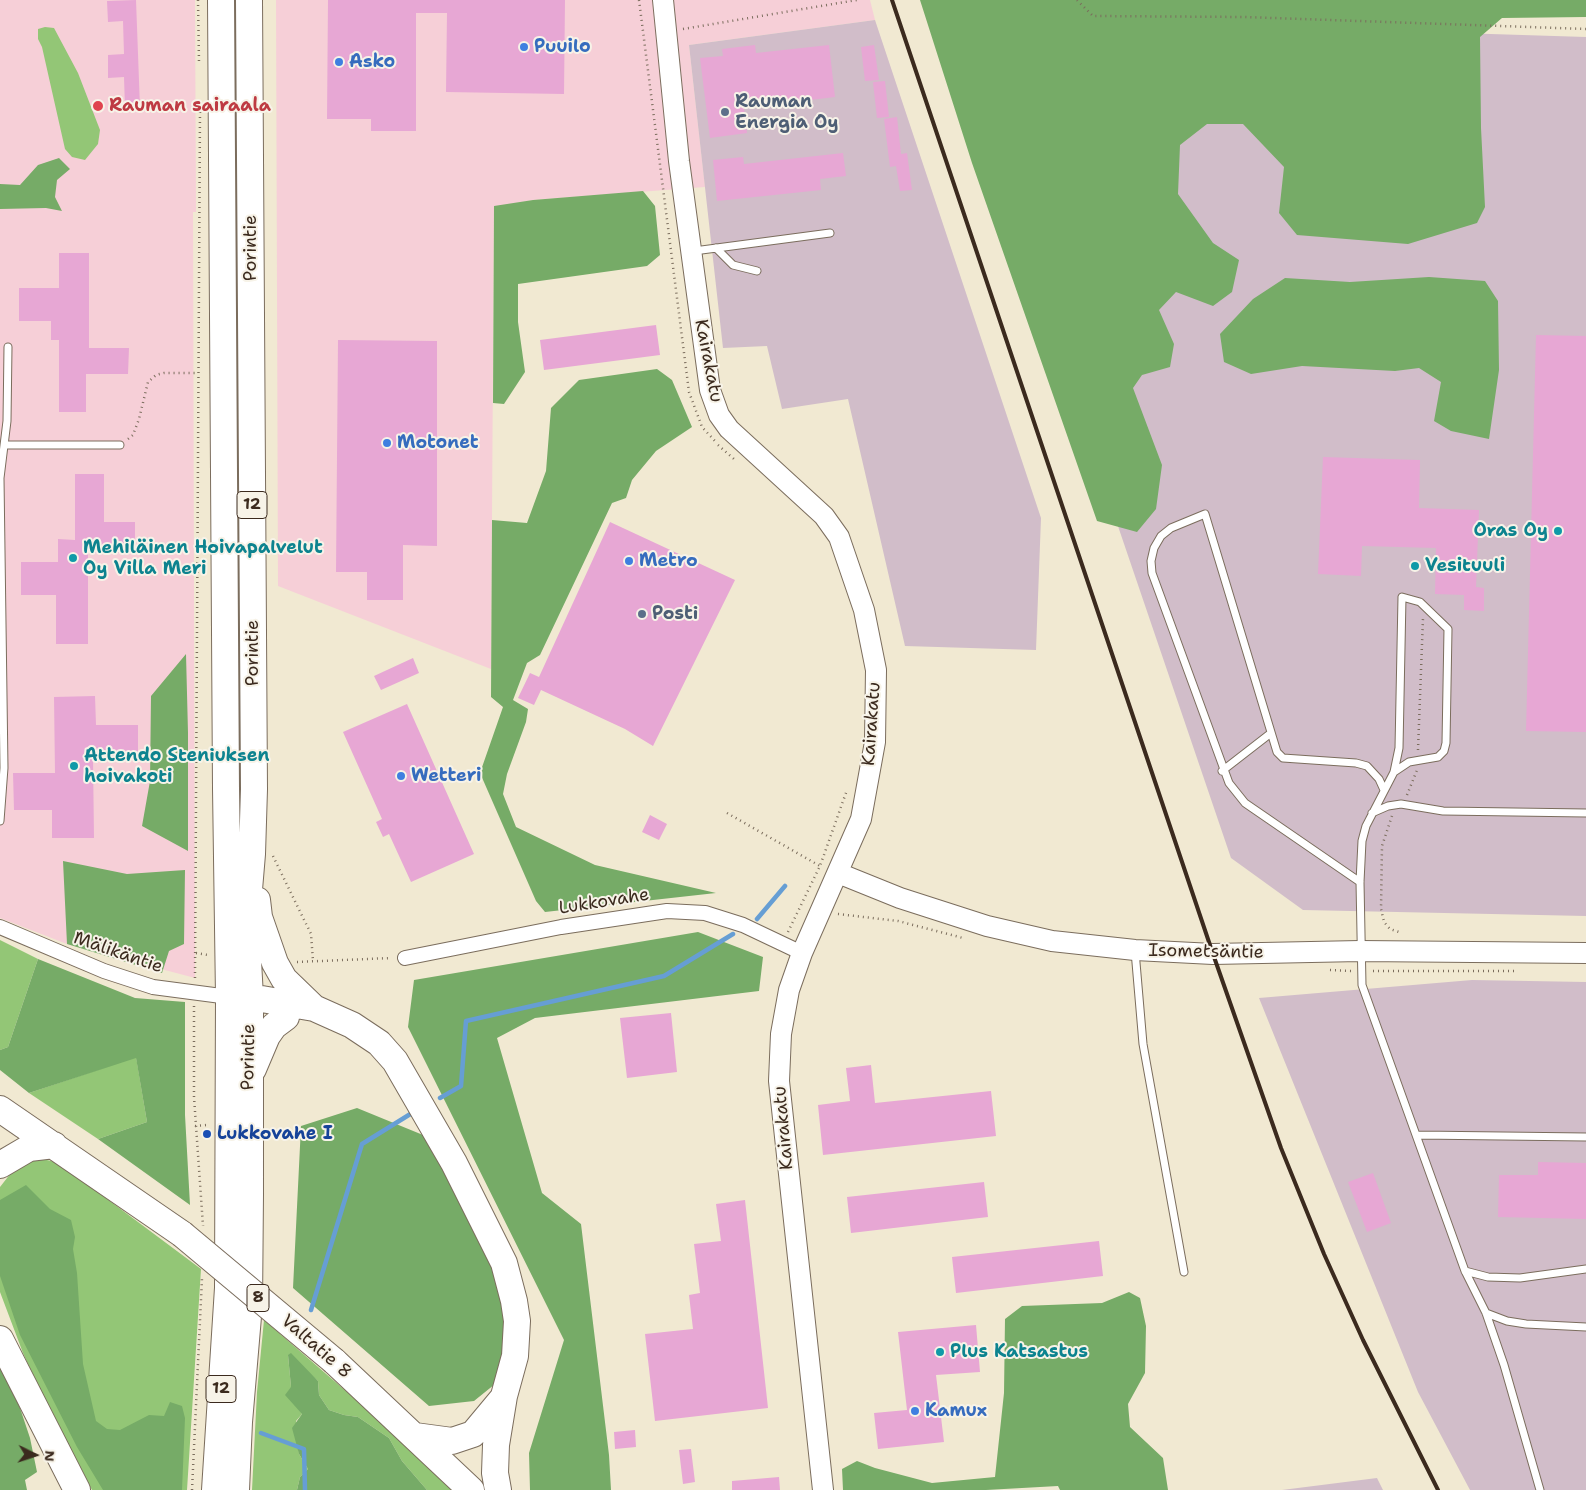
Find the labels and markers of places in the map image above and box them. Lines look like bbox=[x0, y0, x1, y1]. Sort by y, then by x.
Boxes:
place label: Puuilo bbox=[534, 36, 591, 58]
marker: Puuilo bbox=[518, 41, 530, 53]
place label: Asko bbox=[349, 51, 395, 73]
marker: Asko bbox=[333, 56, 345, 68]
place label: Rauman Energia Oy bbox=[735, 91, 838, 134]
place label: Rauman sairaala bbox=[109, 95, 271, 117]
marker: Rauman sairaala bbox=[91, 99, 105, 113]
marker: Rauman Energia Oy bbox=[719, 106, 731, 118]
place label: Motonet bbox=[397, 432, 479, 454]
marker: Motonet bbox=[381, 437, 393, 449]
place label: Oras Oy bbox=[1473, 520, 1548, 542]
marker: Oras Oy bbox=[1552, 525, 1564, 537]
place label: Mehiläinen Hoivapalvelut Oy Villa Meri bbox=[83, 537, 323, 580]
place label: Metro bbox=[639, 550, 698, 572]
marker: Mehiläinen Hoivapalvelut Oy Villa Meri bbox=[67, 552, 79, 564]
marker: Metro bbox=[623, 555, 635, 567]
place label: Vesituuli bbox=[1425, 555, 1505, 577]
marker: Vesituuli bbox=[1409, 560, 1421, 572]
place label: Posti bbox=[652, 603, 698, 625]
marker: Posti bbox=[636, 608, 648, 620]
place label: Attendo Steniuksen hoivakoti bbox=[84, 745, 269, 788]
marker: Attendo Steniuksen hoivakoti bbox=[68, 760, 80, 772]
place label: Wetteri bbox=[411, 765, 482, 787]
marker: Wetteri bbox=[395, 770, 407, 782]
place label: Lukkovahe I bbox=[217, 1123, 333, 1145]
marker: Lukkovahe I bbox=[201, 1128, 213, 1140]
place label: Plus Katsastus bbox=[950, 1341, 1088, 1363]
marker: Plus Katsastus bbox=[934, 1346, 946, 1358]
place label: Kamux bbox=[925, 1400, 987, 1422]
marker: Kamux bbox=[909, 1405, 921, 1417]

